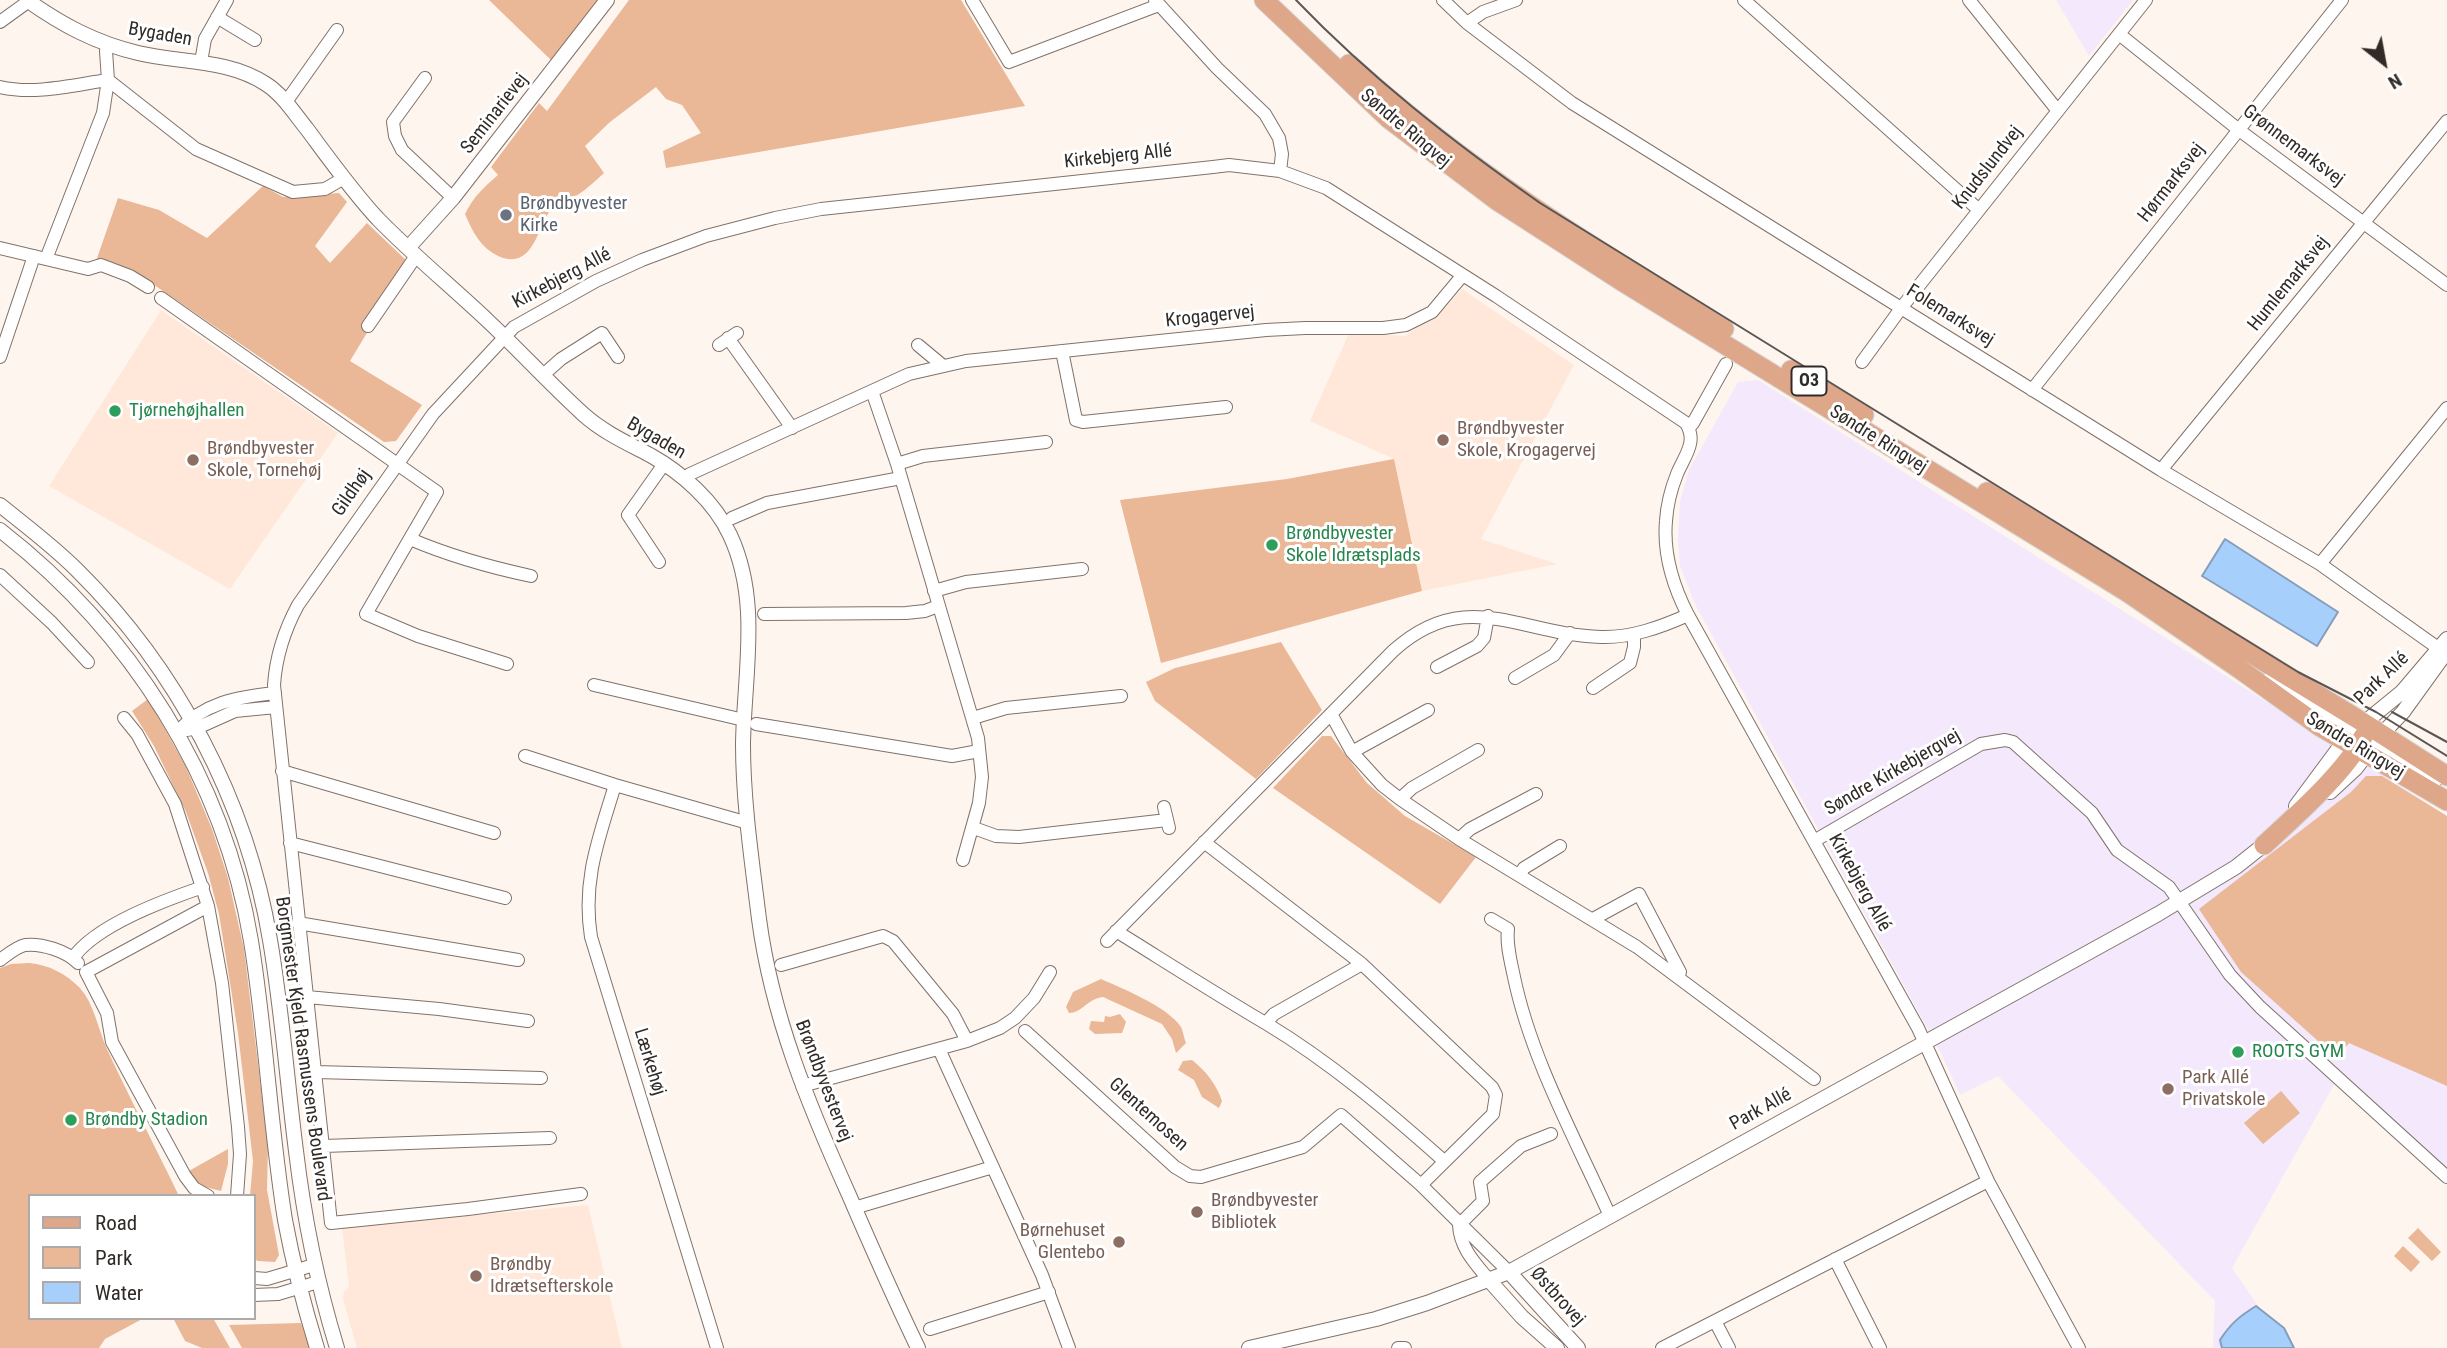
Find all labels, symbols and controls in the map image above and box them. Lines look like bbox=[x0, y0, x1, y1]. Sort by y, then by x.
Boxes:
street label: Bygaden bbox=[126, 18, 194, 52]
north arrow bbox=[2349, 28, 2419, 98]
street label: Seminarievej bbox=[457, 69, 533, 159]
text: N bbox=[2384, 69, 2406, 94]
street label: Søndre Ringvej bbox=[1355, 85, 1455, 173]
street label: Grønnemarksvej bbox=[2238, 100, 2348, 192]
street label: Knudslundvej bbox=[1948, 122, 2028, 214]
street label: Hørmarksvej bbox=[2134, 139, 2210, 227]
street label: Kirkebjerg Allé bbox=[1063, 140, 1173, 174]
place label: Brøndbyvester Kirke bbox=[520, 193, 627, 237]
marker: Brøndbyvester Kirke bbox=[498, 207, 514, 223]
street label: Humlemarksvej bbox=[2244, 232, 2334, 336]
street label: Kirkebjerg Allé bbox=[509, 244, 615, 314]
street label: Folemarksvej bbox=[1902, 280, 1998, 352]
street label: Krogagervej bbox=[1164, 301, 1256, 333]
road number: O3 bbox=[1792, 366, 1826, 396]
place label: Tjørnehøjhallen bbox=[129, 400, 245, 422]
street label: Søndre Ringvej bbox=[1825, 401, 1931, 479]
marker: Tjørnehøjhallen bbox=[107, 403, 123, 419]
street label: Bygaden bbox=[623, 413, 689, 465]
place label: Brøndbyvester Skole, Krogagervej bbox=[1457, 418, 1596, 462]
marker: Brøndbyvester Skole, Krogagervej bbox=[1435, 432, 1451, 448]
place label: Brøndbyvester Skole, Tornehøj bbox=[207, 438, 322, 482]
marker: Brøndbyvester Skole, Tornehøj bbox=[185, 452, 201, 468]
street label: Gildhøj bbox=[328, 465, 376, 521]
place label: Brøndbyvester Skole Idrætsplads bbox=[1286, 523, 1421, 567]
marker: Brøndbyvester Skole Idrætsplads bbox=[1264, 537, 1280, 553]
street label: Park Allé bbox=[2350, 648, 2414, 710]
street label: Søndre Ringvej bbox=[2302, 708, 2408, 784]
street label: Søndre Kirkebjergvej bbox=[1821, 725, 1965, 821]
street label: Kirkebjerg Allé bbox=[1823, 830, 1895, 936]
street label: Borgmester Kjeld Rasmussens Boulevard bbox=[269, 895, 335, 1203]
street label: Brøndbyvestervej bbox=[789, 1017, 857, 1145]
street label: Lærkehøj bbox=[628, 1026, 670, 1098]
place label: ROOTS GYM bbox=[2252, 1041, 2344, 1063]
marker: ROOTS GYM bbox=[2230, 1044, 2246, 1060]
place label: Park Allé Privatskole bbox=[2182, 1067, 2265, 1111]
street label: Glentemosen bbox=[1104, 1073, 1192, 1157]
marker: Park Allé Privatskole bbox=[2160, 1081, 2176, 1097]
street label: Park Allé bbox=[1726, 1084, 1796, 1136]
place label: Brøndby Stadion bbox=[85, 1109, 208, 1131]
marker: Brøndby Stadion bbox=[63, 1112, 79, 1128]
place label: Brøndbyvester Bibliotek bbox=[1211, 1190, 1318, 1234]
legend bbox=[28, 1194, 256, 1320]
marker: Brøndbyvester Bibliotek bbox=[1189, 1204, 1205, 1220]
text: Road bbox=[95, 1211, 137, 1235]
place label: Børnehuset Glentebo bbox=[1020, 1220, 1105, 1264]
marker: Børnehuset Glentebo bbox=[1111, 1234, 1127, 1250]
text: Park bbox=[95, 1246, 132, 1270]
place label: Brøndby Idrætsefterskole bbox=[490, 1254, 613, 1298]
street label: Østbrovej bbox=[1525, 1263, 1589, 1331]
marker: Brøndby Idrætsefterskole bbox=[468, 1268, 484, 1284]
text: Water bbox=[95, 1281, 143, 1305]

